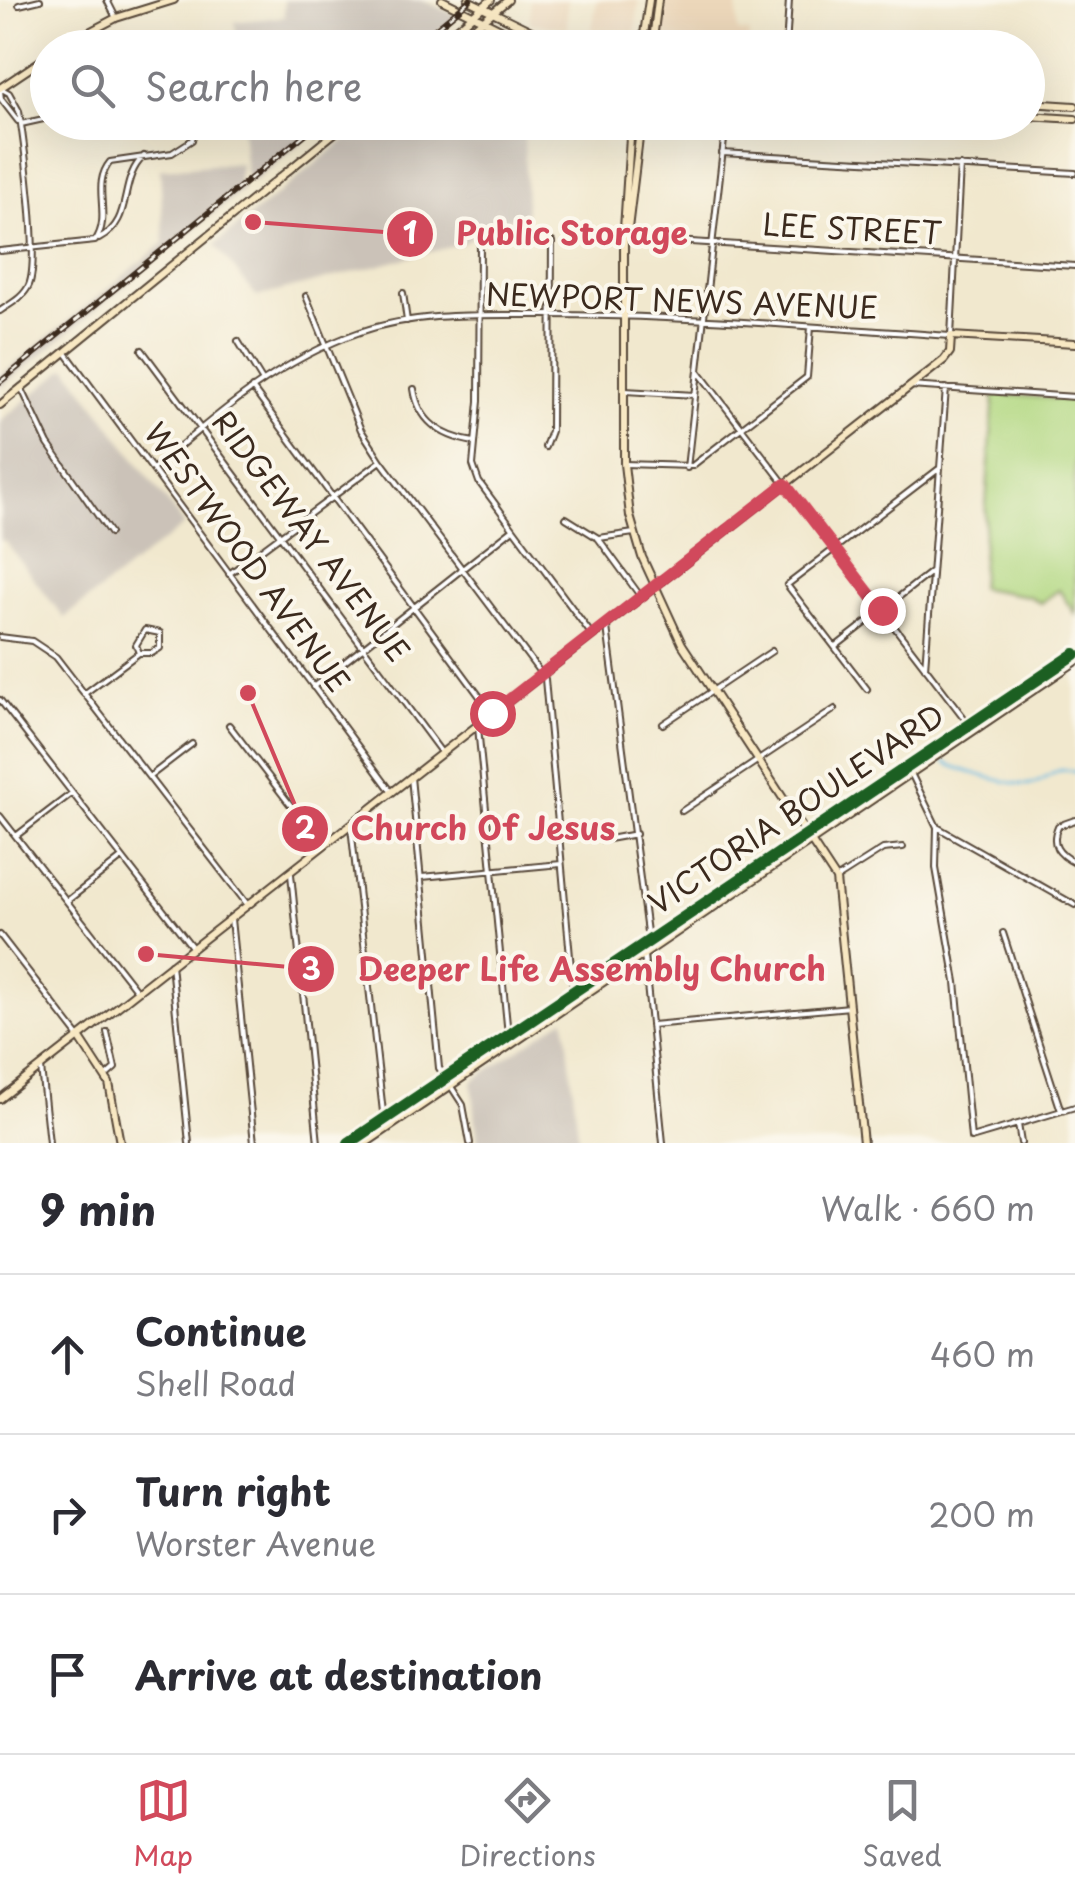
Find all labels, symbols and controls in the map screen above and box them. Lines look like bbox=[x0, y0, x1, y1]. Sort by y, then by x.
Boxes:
search box bbox=[30, 30, 1045, 140]
text: Search here bbox=[145, 57, 362, 114]
icon: search bbox=[65, 58, 120, 113]
street label: LEE STREET bbox=[761, 200, 943, 255]
callout: Public Storage bbox=[385, 203, 709, 265]
text: Public Storage bbox=[456, 208, 688, 256]
text: 1 bbox=[403, 209, 417, 254]
street label: NEWPORT NEWS AVENUE bbox=[485, 270, 879, 329]
street label: RIDGEWAY AVENUE bbox=[203, 401, 421, 670]
street label: WESTWOOD AVENUE bbox=[134, 412, 362, 701]
route end bbox=[860, 588, 906, 634]
route start bbox=[470, 691, 516, 737]
street label: VICTORIA BOULEVARD bbox=[639, 692, 952, 924]
callout: Church Of Jesus bbox=[280, 798, 636, 860]
text: Church Of Jesus bbox=[351, 803, 615, 851]
text: 2 bbox=[294, 804, 316, 849]
callout: Deeper Life Assembly Church bbox=[286, 938, 848, 1000]
text: Deeper Life Assembly Church bbox=[358, 944, 826, 992]
text: 3 bbox=[301, 945, 321, 990]
text: 9 min bbox=[40, 1177, 156, 1240]
text: Walk · 660 m bbox=[821, 1184, 1035, 1232]
text: Continue bbox=[135, 1302, 306, 1359]
icon: ahead bbox=[40, 1327, 95, 1382]
text: 460 m bbox=[930, 1330, 1035, 1378]
text: Shell Road bbox=[135, 1359, 296, 1407]
text: Turn right bbox=[135, 1462, 331, 1519]
icon: right bbox=[40, 1487, 95, 1542]
text: 200 m bbox=[928, 1490, 1035, 1538]
text: Worster Avenue bbox=[135, 1519, 376, 1567]
text: Arrive at destination bbox=[135, 1646, 543, 1703]
icon: arrive bbox=[40, 1647, 95, 1702]
tab: Map bbox=[133, 1773, 193, 1876]
tab: Directions bbox=[460, 1773, 596, 1876]
tab: Saved bbox=[862, 1773, 942, 1876]

